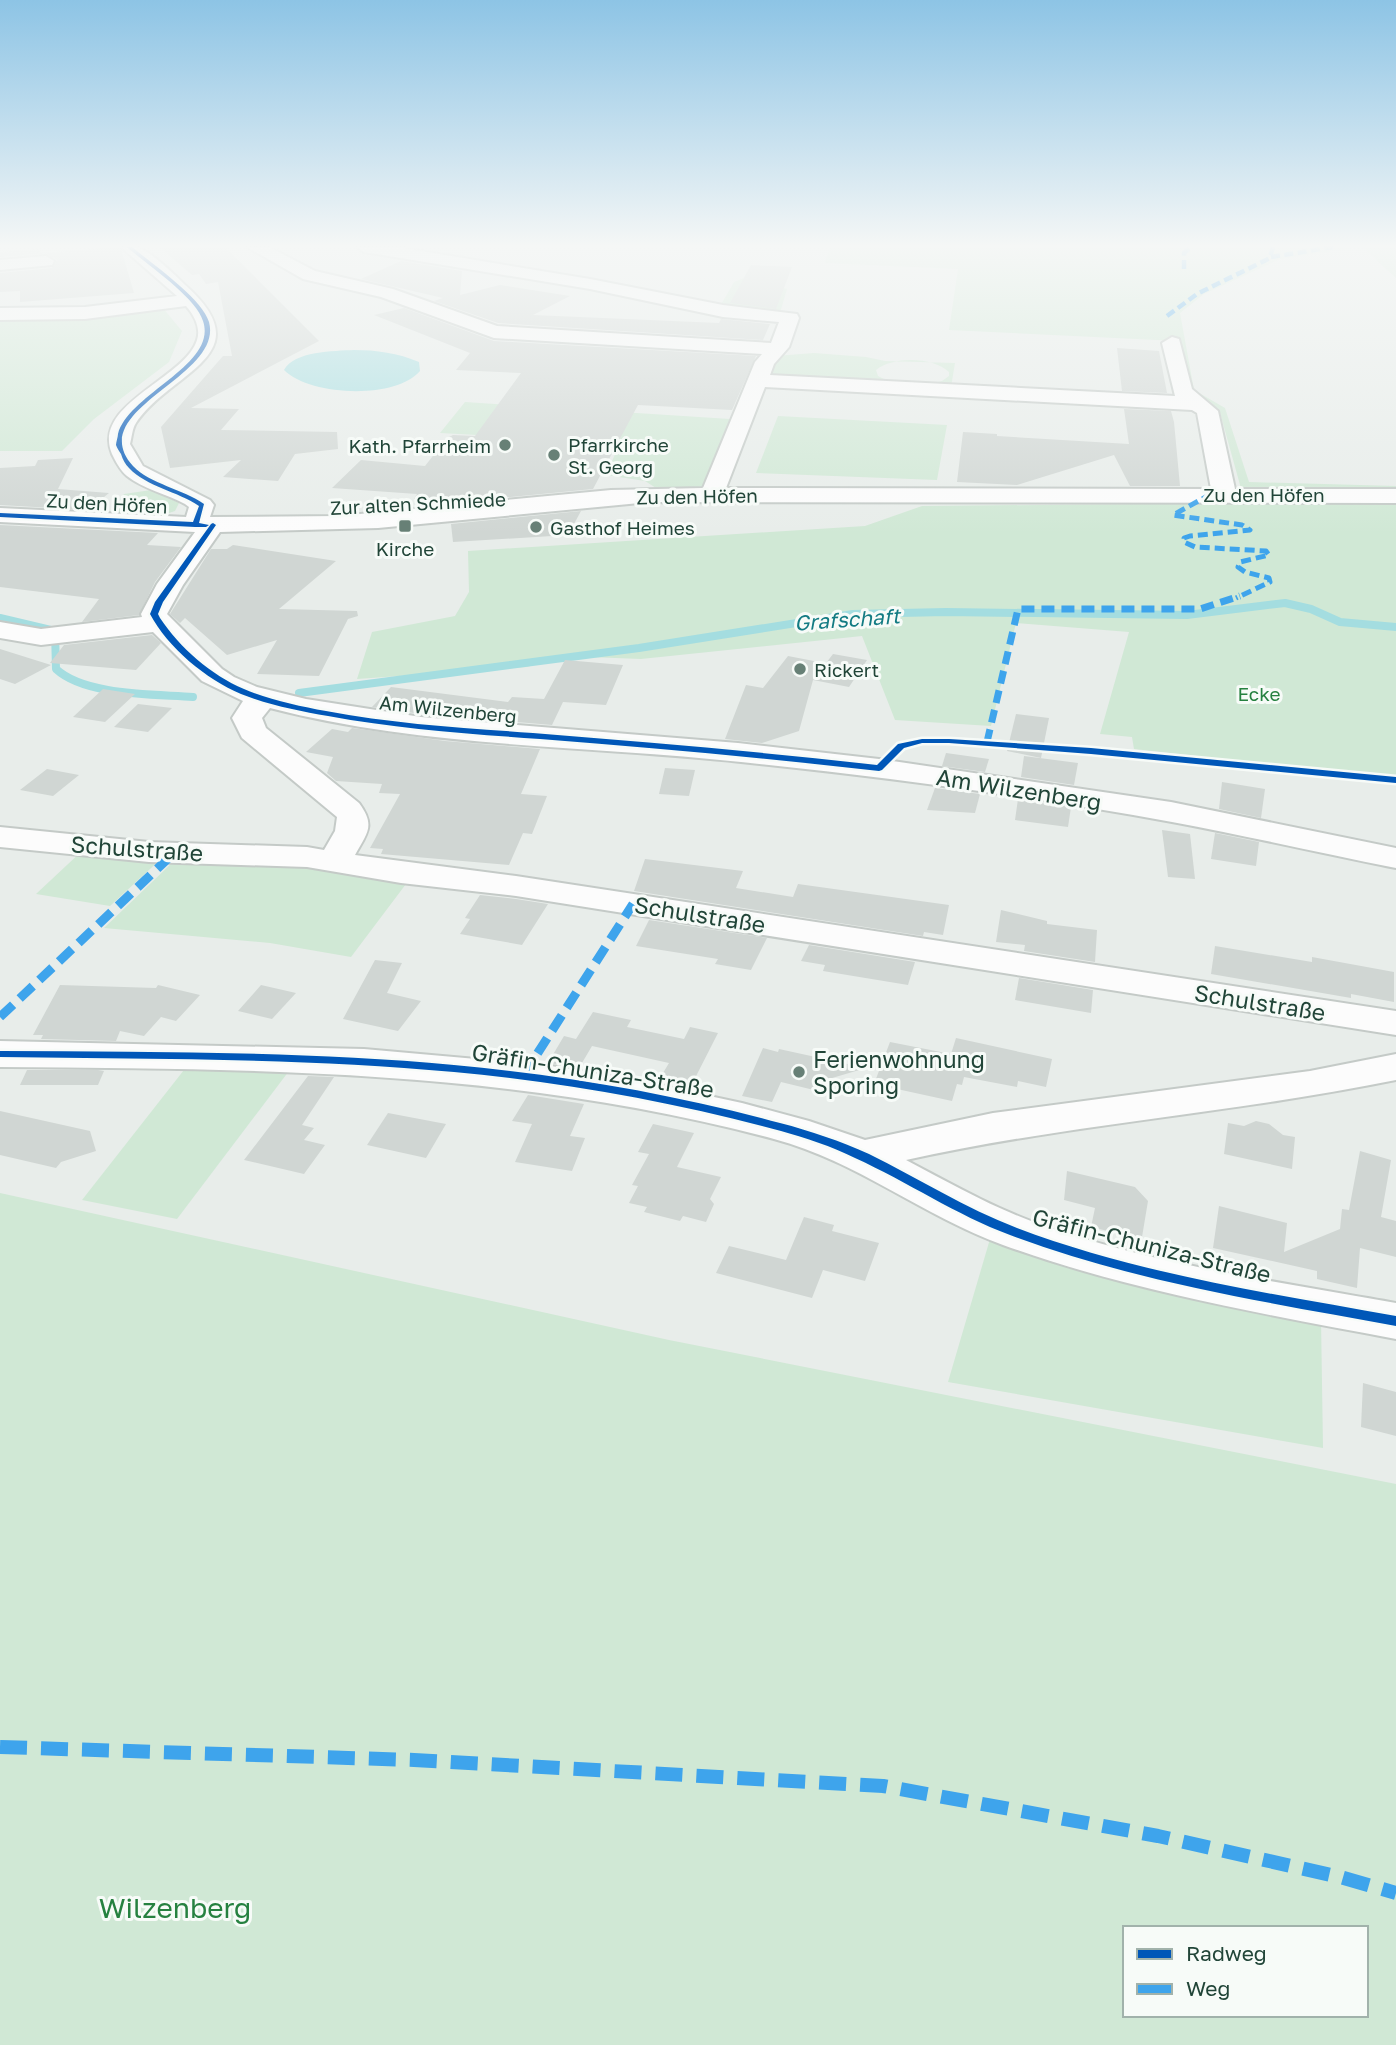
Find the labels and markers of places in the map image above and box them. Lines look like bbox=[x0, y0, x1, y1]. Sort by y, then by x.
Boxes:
place label: Pfarrkirche St. Georg bbox=[568, 433, 669, 478]
place label: Kath. Pfarrheim bbox=[348, 434, 491, 457]
marker: Kath. Pfarrheim bbox=[497, 437, 513, 453]
marker: Pfarrkirche St. Georg bbox=[546, 447, 562, 463]
place label: Gasthof Heimes bbox=[550, 516, 695, 539]
marker: Kirche bbox=[397, 518, 413, 534]
marker: Gasthof Heimes bbox=[528, 519, 544, 535]
place label: Kirche bbox=[376, 537, 434, 560]
place label: Rickert bbox=[814, 658, 879, 681]
marker: Rickert bbox=[792, 661, 808, 677]
place label: Ferienwohnung Sporing bbox=[813, 1045, 985, 1099]
marker: Ferienwohnung Sporing bbox=[791, 1064, 807, 1080]

